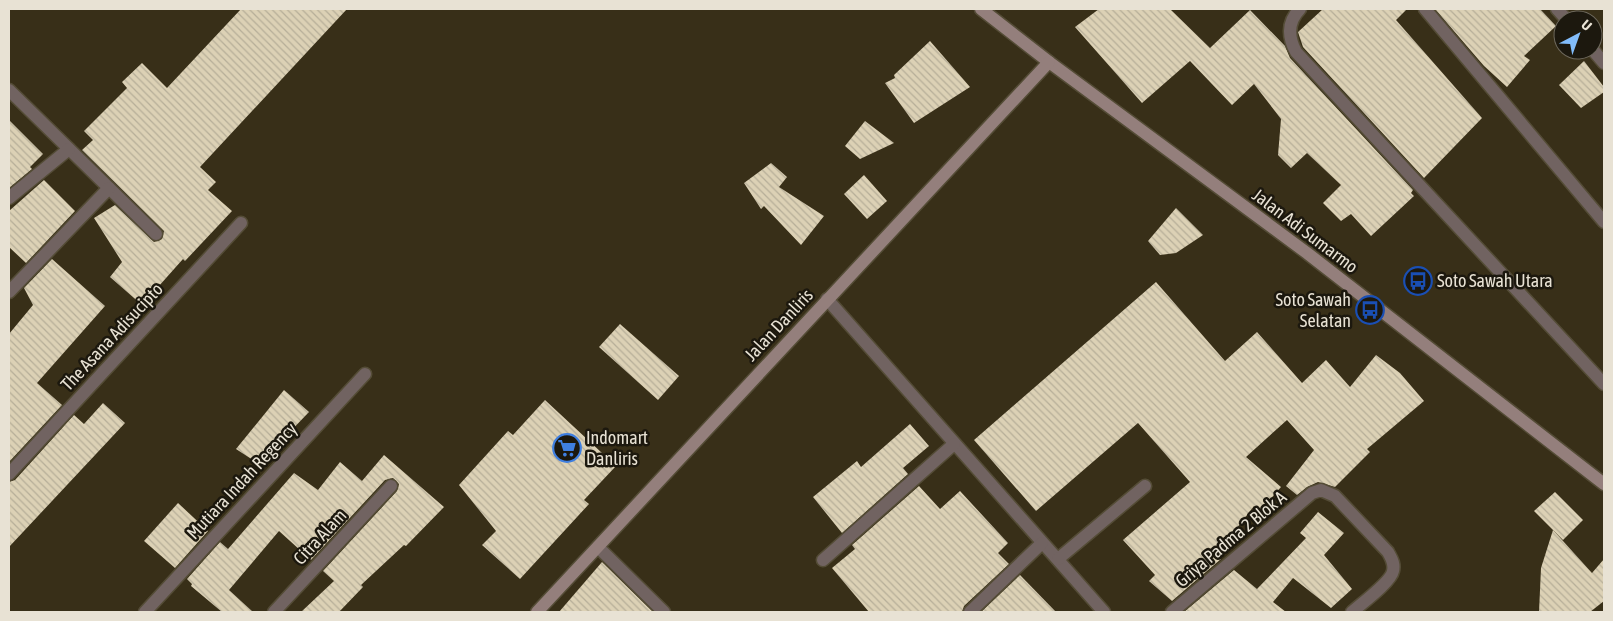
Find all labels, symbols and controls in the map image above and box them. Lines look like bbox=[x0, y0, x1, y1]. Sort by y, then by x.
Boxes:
north arrow bbox=[1553, 10, 1603, 60]
text: U bbox=[1578, 16, 1595, 34]
street label: Jalan Adi Sumarmo bbox=[1248, 184, 1362, 277]
bus stop icon: Soto Sawah Utara bbox=[1403, 266, 1433, 296]
place label: Soto Sawah Utara bbox=[1437, 270, 1553, 291]
street label: The Asana Adisucipto bbox=[56, 279, 167, 395]
street label: Jalan Danliris bbox=[740, 284, 817, 365]
place label: Soto Sawah Selatan bbox=[1275, 289, 1351, 331]
bus stop icon: Soto Sawah Selatan bbox=[1355, 295, 1385, 325]
street label: Mutiara Indah Regency bbox=[182, 418, 301, 543]
place label: Indomart Danliris bbox=[586, 427, 648, 469]
supermarket icon: Indomart Danliris bbox=[552, 433, 582, 463]
street label: Griya Padma 2 Blok A bbox=[1171, 486, 1290, 591]
street label: Citra Alam bbox=[289, 505, 351, 569]

